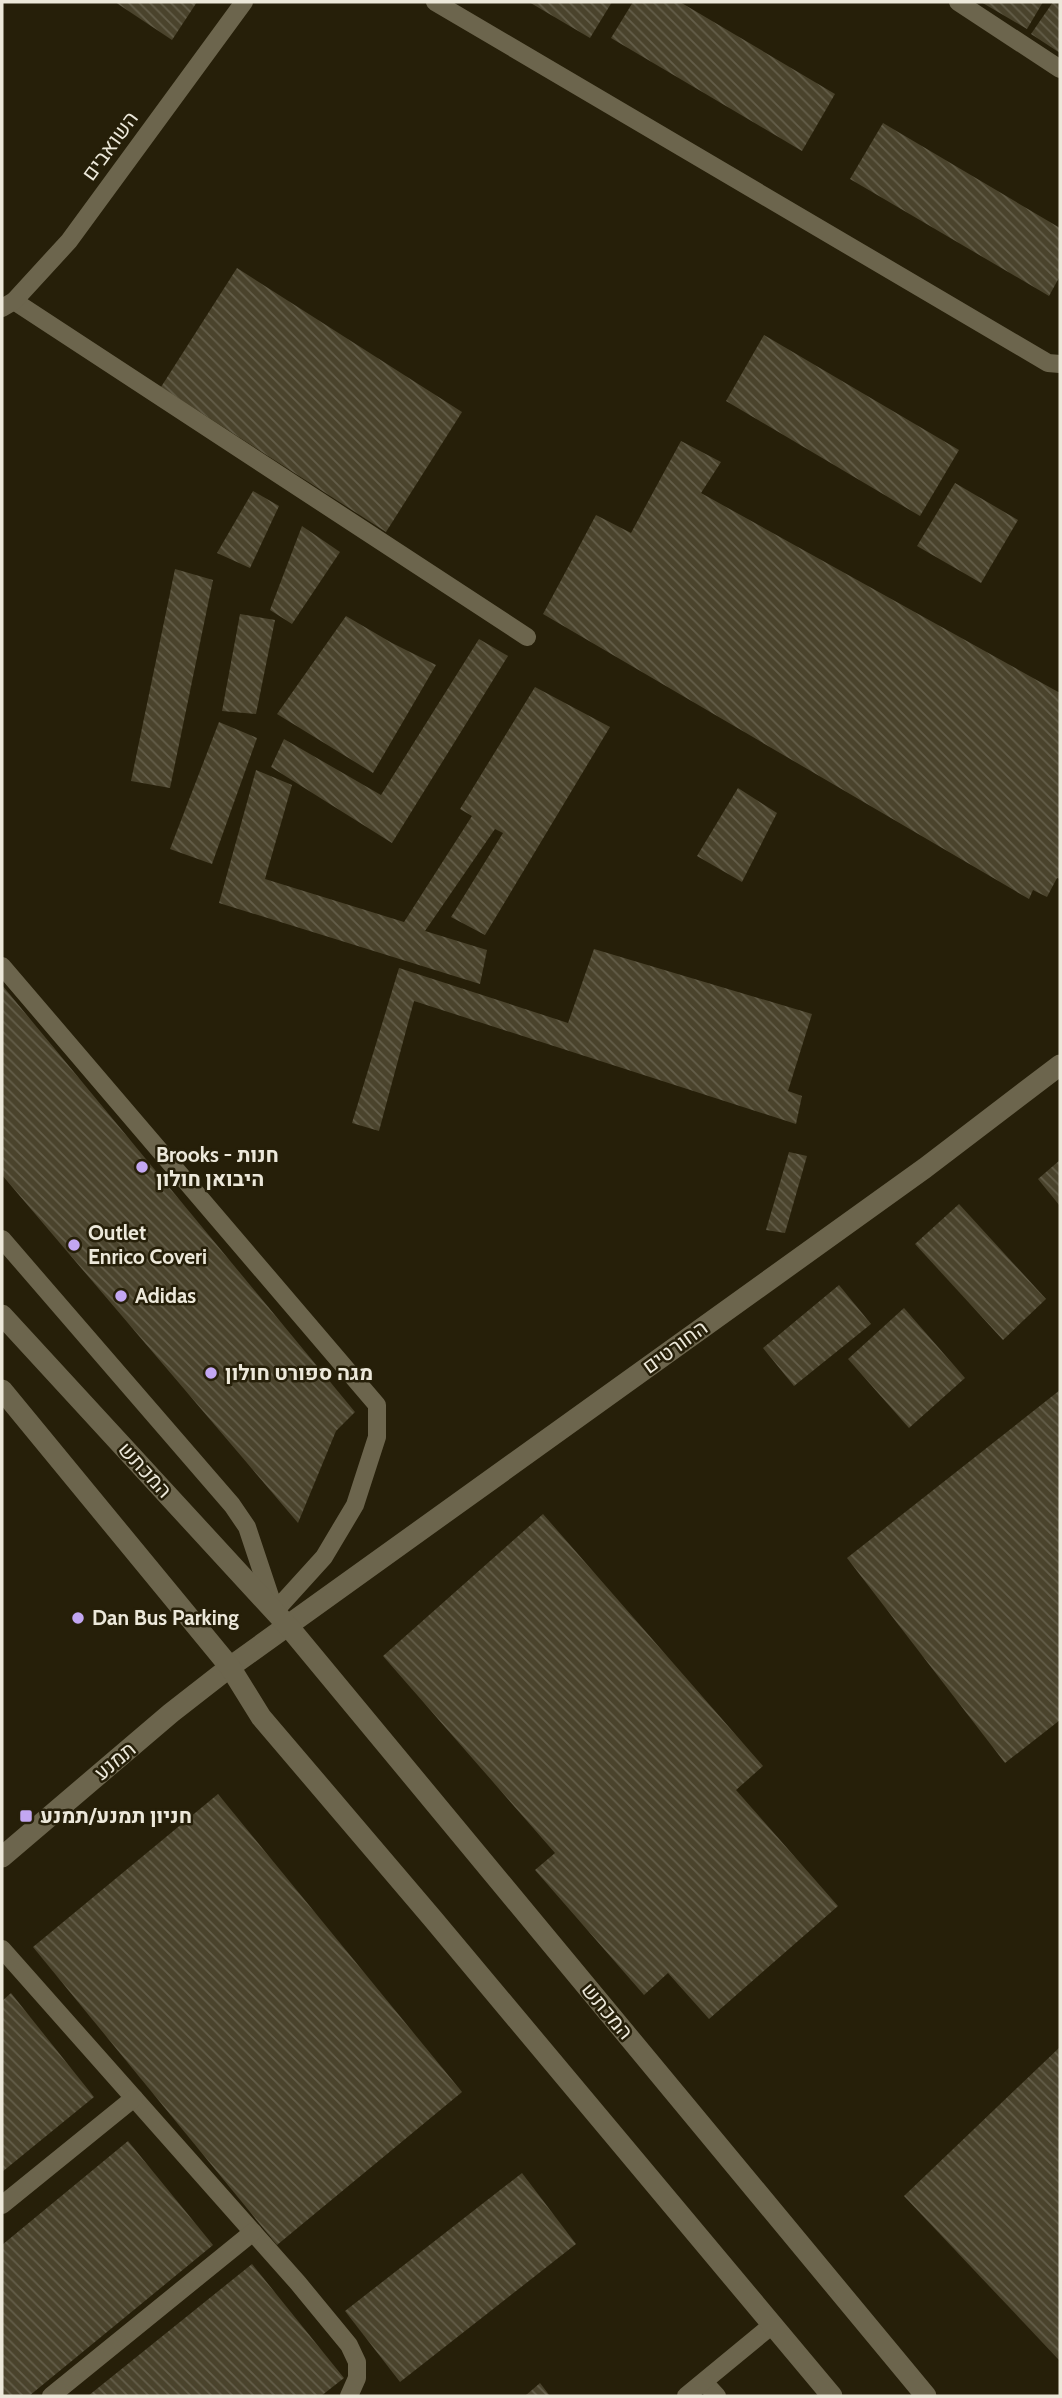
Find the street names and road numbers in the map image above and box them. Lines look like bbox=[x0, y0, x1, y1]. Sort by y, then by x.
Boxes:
street label: השואבים bbox=[76, 106, 143, 185]
street label: החורטים bbox=[637, 1315, 712, 1379]
street label: המכתש bbox=[113, 1437, 177, 1503]
street label: תמנע bbox=[89, 1736, 140, 1785]
street label: המכתש bbox=[576, 1977, 638, 2044]

